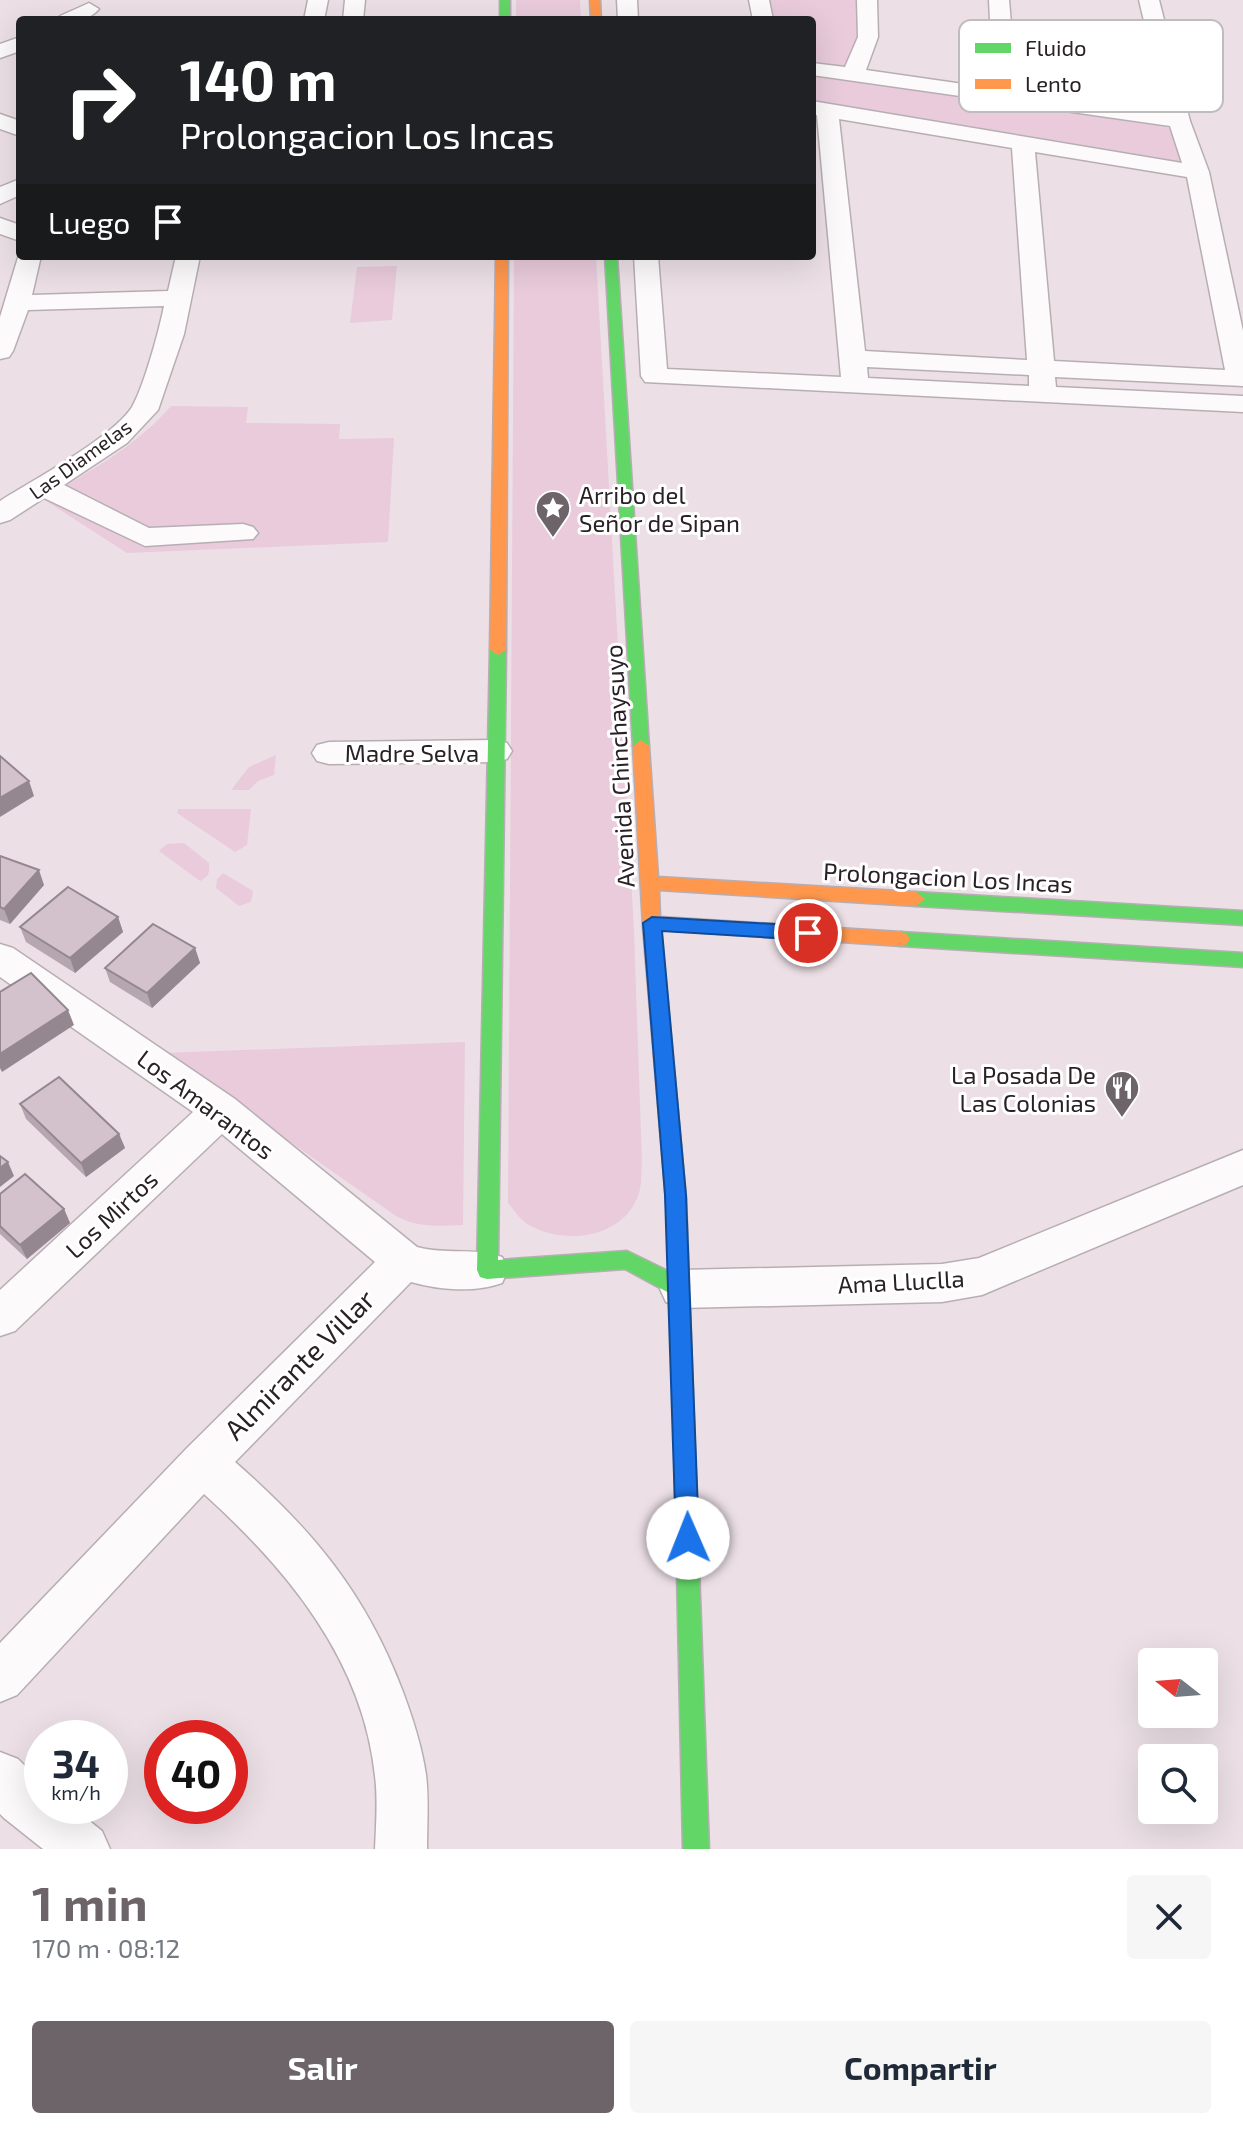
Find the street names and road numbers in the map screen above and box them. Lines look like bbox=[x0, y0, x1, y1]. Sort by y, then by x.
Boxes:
street label: Las Diamelas bbox=[24, 414, 136, 504]
street label: Avenida Chinchaysuyo bbox=[598, 644, 640, 888]
street label: Madre Selva bbox=[345, 738, 479, 767]
street label: Prolongacion Los Incas bbox=[823, 856, 1073, 898]
street label: Los Amarantos bbox=[132, 1043, 280, 1165]
street label: Los Mirtos bbox=[59, 1164, 163, 1264]
street label: Ama Lluclla bbox=[837, 1263, 965, 1299]
street label: Almirante Villar bbox=[217, 1282, 381, 1446]

